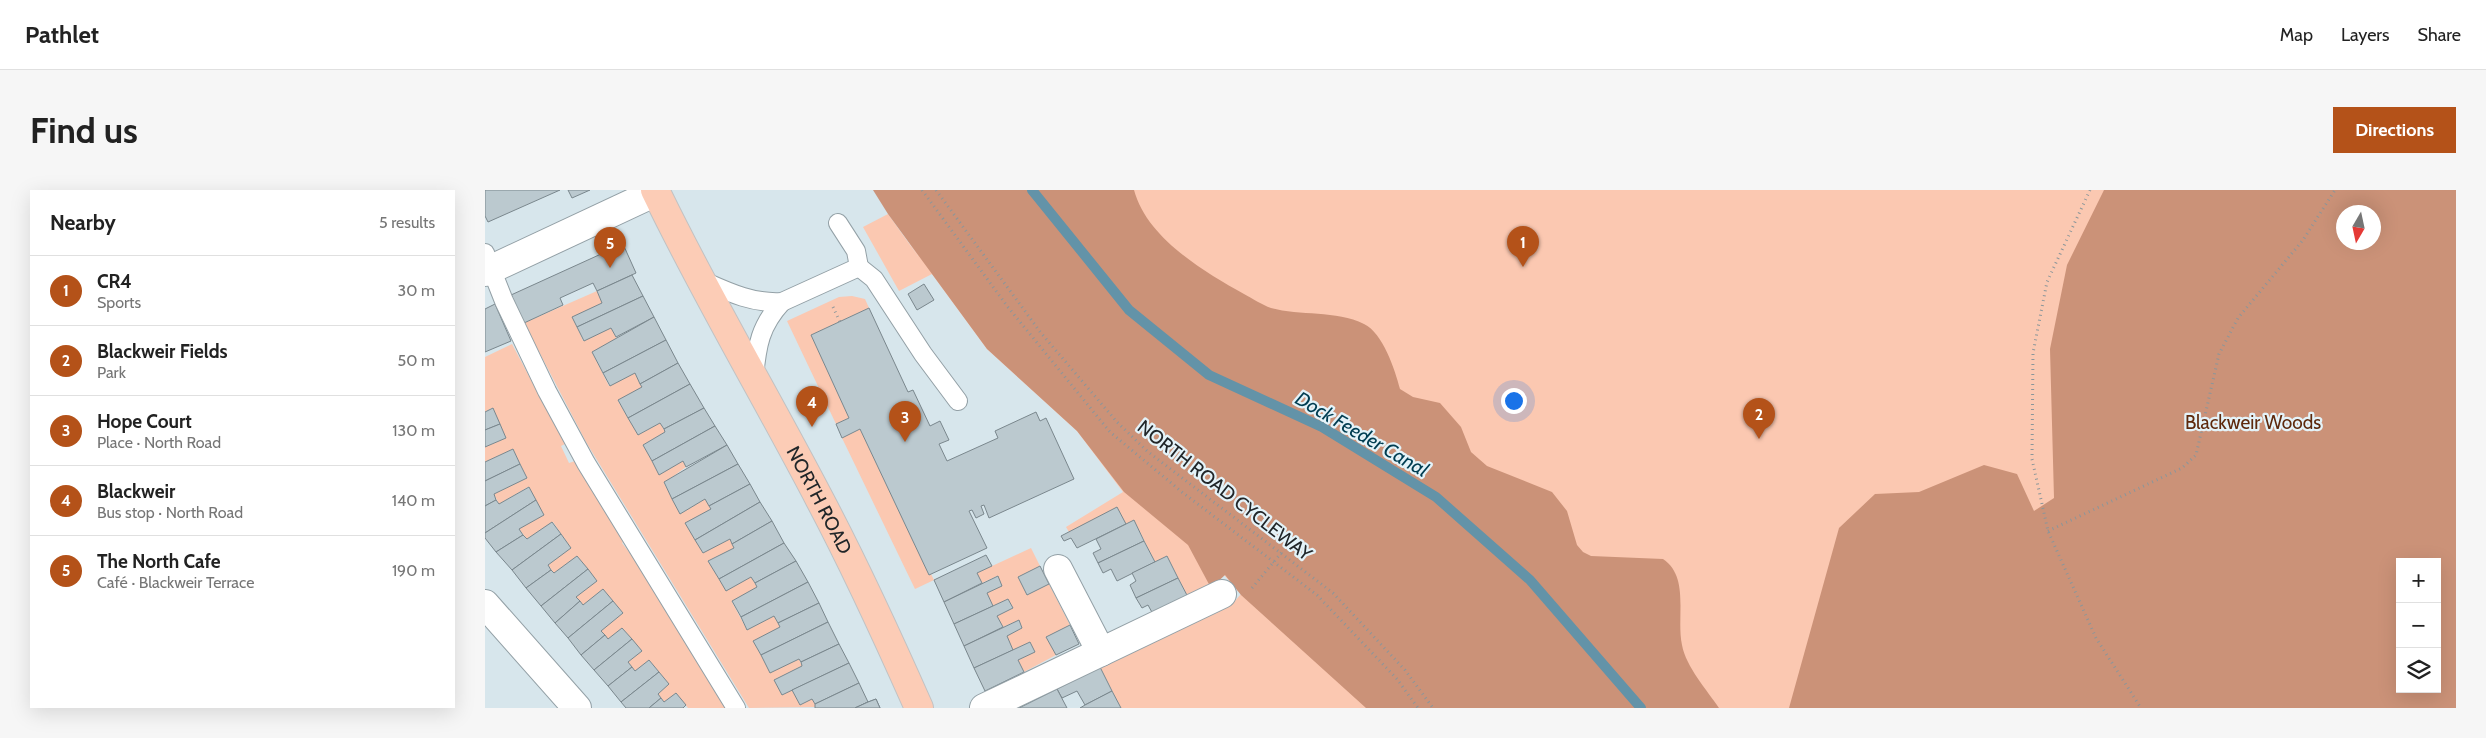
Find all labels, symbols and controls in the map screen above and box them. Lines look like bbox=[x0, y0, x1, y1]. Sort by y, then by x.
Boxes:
text: Pathlet bbox=[25, 20, 99, 49]
text: Map bbox=[2280, 24, 2313, 46]
text: Layers bbox=[2341, 24, 2390, 46]
text: Share bbox=[2418, 24, 2461, 46]
button: Directions bbox=[2333, 107, 2456, 153]
text: Find us bbox=[30, 109, 138, 152]
north arrow bbox=[2336, 205, 2381, 250]
text: Nearby bbox=[50, 210, 116, 235]
text: 5 results bbox=[379, 213, 435, 232]
pin: 1 bbox=[1507, 226, 1539, 267]
pin: 5 bbox=[594, 227, 626, 268]
text: CR4 bbox=[97, 270, 132, 293]
text: 1 bbox=[63, 281, 69, 300]
text: 30 m bbox=[398, 281, 435, 300]
text: Sports bbox=[97, 293, 141, 312]
text: Blackweir Fields bbox=[97, 340, 228, 363]
text: 2 bbox=[62, 351, 70, 370]
text: 50 m bbox=[398, 351, 435, 370]
text: Park bbox=[97, 363, 126, 382]
pin: 4 bbox=[796, 386, 828, 427]
water label: Dock Feeder Canal bbox=[1291, 386, 1433, 482]
your location bbox=[1501, 388, 1527, 414]
pin: 2 bbox=[1743, 398, 1775, 439]
pin: 3 bbox=[889, 401, 921, 442]
text: Hope Court bbox=[97, 410, 192, 433]
park label: Blackweir Woods bbox=[2185, 411, 2321, 434]
street label: NORTH ROAD CYCLEWAY bbox=[1133, 415, 1317, 566]
text: 3 bbox=[62, 421, 70, 440]
text: 130 m bbox=[392, 421, 435, 440]
text: Place · North Road bbox=[97, 433, 221, 452]
street label: NORTH ROAD bbox=[782, 442, 857, 558]
text: Blackweir bbox=[97, 480, 175, 503]
text: 4 bbox=[61, 491, 71, 510]
text: 140 m bbox=[392, 491, 435, 510]
text: Bus stop · North Road bbox=[97, 503, 243, 522]
text: The North Cafe bbox=[97, 550, 221, 573]
map controls bbox=[2396, 558, 2441, 693]
button: + bbox=[2396, 558, 2441, 603]
text: 5 bbox=[62, 561, 70, 580]
text: 190 m bbox=[392, 561, 435, 580]
text: Café · Blackweir Terrace bbox=[97, 573, 254, 592]
button: − bbox=[2396, 603, 2441, 648]
button: layers bbox=[2396, 648, 2441, 693]

